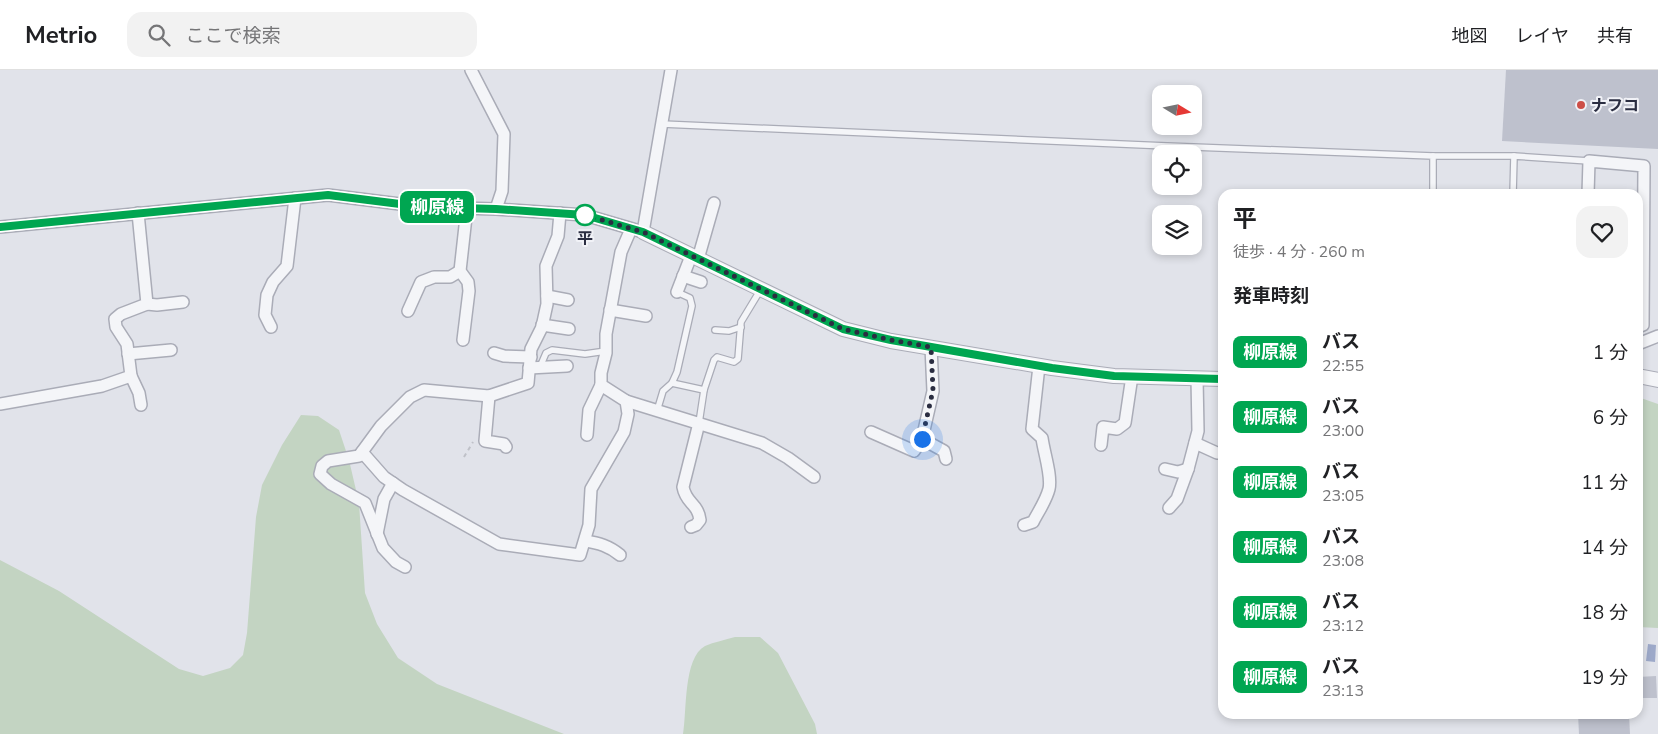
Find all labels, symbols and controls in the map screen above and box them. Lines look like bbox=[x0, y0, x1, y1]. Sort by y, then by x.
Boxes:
search box bbox=[127, 12, 477, 57]
text: Metrio bbox=[25, 19, 97, 51]
icon: search bbox=[145, 21, 173, 49]
text: ここで検索 bbox=[185, 23, 280, 49]
text: 地図 bbox=[1452, 24, 1488, 48]
text: レイヤ bbox=[1516, 24, 1569, 48]
text: 共有 bbox=[1597, 24, 1633, 48]
north arrow bbox=[1152, 85, 1202, 135]
map controls bbox=[1152, 85, 1202, 255]
place label: ナフコ bbox=[1591, 95, 1639, 117]
marker: ナフコ bbox=[1575, 99, 1587, 111]
button: locate bbox=[1152, 145, 1202, 195]
line badge: 柳原線 bbox=[408, 191, 466, 223]
text: 柳原線 bbox=[410, 195, 464, 219]
text: 平 bbox=[1233, 203, 1257, 235]
marker: 平 bbox=[574, 204, 596, 226]
button: layers bbox=[1152, 205, 1202, 255]
button: heart bbox=[1576, 206, 1628, 258]
place label: 平 bbox=[577, 228, 593, 250]
text: 徒歩 · 4 分 · 260 m bbox=[1233, 241, 1365, 263]
text: 発車時刻 bbox=[1233, 283, 1309, 309]
text: バス bbox=[1322, 329, 1360, 355]
text: 柳原線 bbox=[1243, 340, 1297, 364]
text: 1 分 bbox=[1593, 340, 1628, 366]
text: 22:55 bbox=[1322, 355, 1364, 377]
text: バス bbox=[1322, 394, 1360, 420]
text: 柳原線 bbox=[1243, 405, 1297, 429]
text: 6 分 bbox=[1593, 405, 1628, 431]
text: 23:00 bbox=[1322, 420, 1364, 442]
your location bbox=[910, 427, 935, 452]
text: バス bbox=[1322, 459, 1360, 485]
text: 柳原線 bbox=[1243, 470, 1297, 494]
text: 11 分 bbox=[1581, 470, 1628, 496]
text: 23:05 bbox=[1322, 485, 1364, 507]
text: バス bbox=[1322, 524, 1360, 550]
text: 柳原線 bbox=[1243, 535, 1297, 559]
text: 14 分 bbox=[1581, 535, 1628, 561]
text: 23:08 bbox=[1322, 550, 1364, 572]
text: バス bbox=[1322, 589, 1360, 615]
text: 柳原線 bbox=[1243, 600, 1297, 624]
text: 18 分 bbox=[1581, 600, 1628, 626]
text: 23:12 bbox=[1322, 615, 1364, 637]
text: バス bbox=[1322, 654, 1360, 680]
text: 柳原線 bbox=[1243, 665, 1297, 689]
text: 19 分 bbox=[1581, 665, 1628, 691]
text: 23:13 bbox=[1322, 680, 1364, 702]

